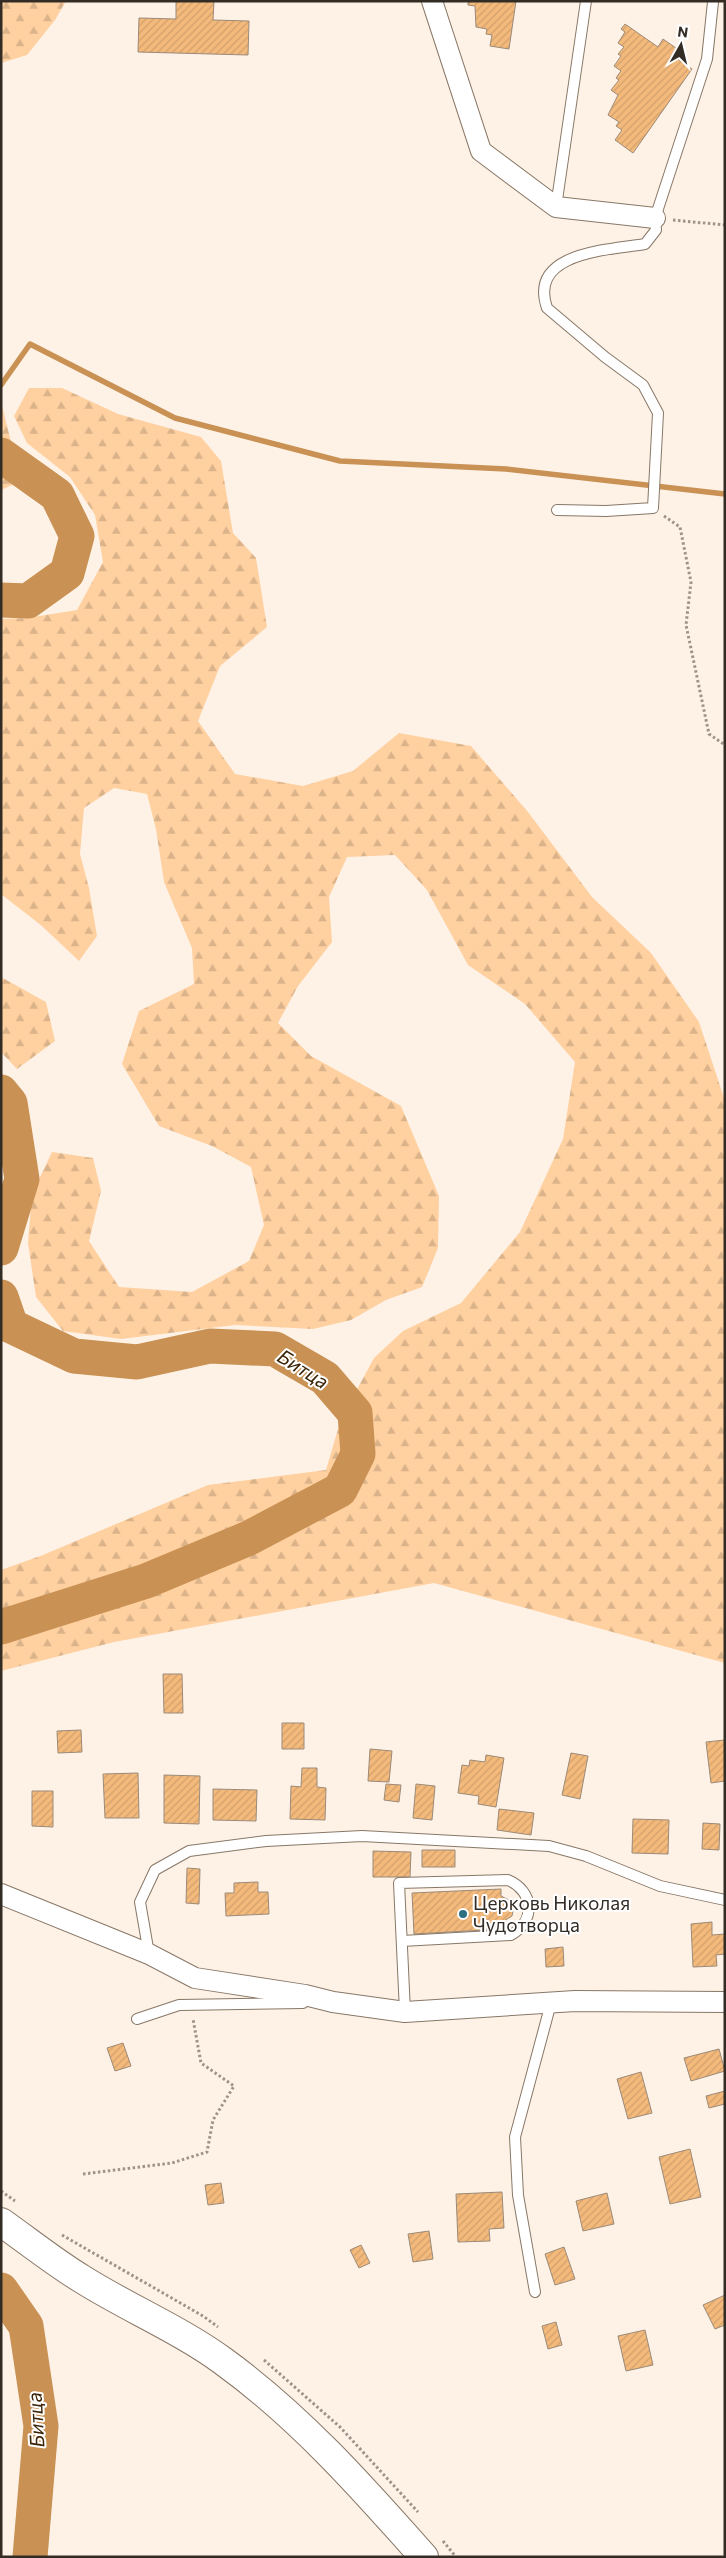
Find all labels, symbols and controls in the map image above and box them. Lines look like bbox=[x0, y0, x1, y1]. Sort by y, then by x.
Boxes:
north arrow bbox=[656, 20, 706, 70]
text: N bbox=[676, 22, 689, 41]
water label: Битца bbox=[274, 1343, 333, 1393]
place label: Церковь Николая Чудотворца bbox=[473, 1891, 630, 1936]
marker: Церковь Николая Чудотворца bbox=[457, 1908, 469, 1920]
water label: Битца bbox=[22, 2392, 48, 2448]

